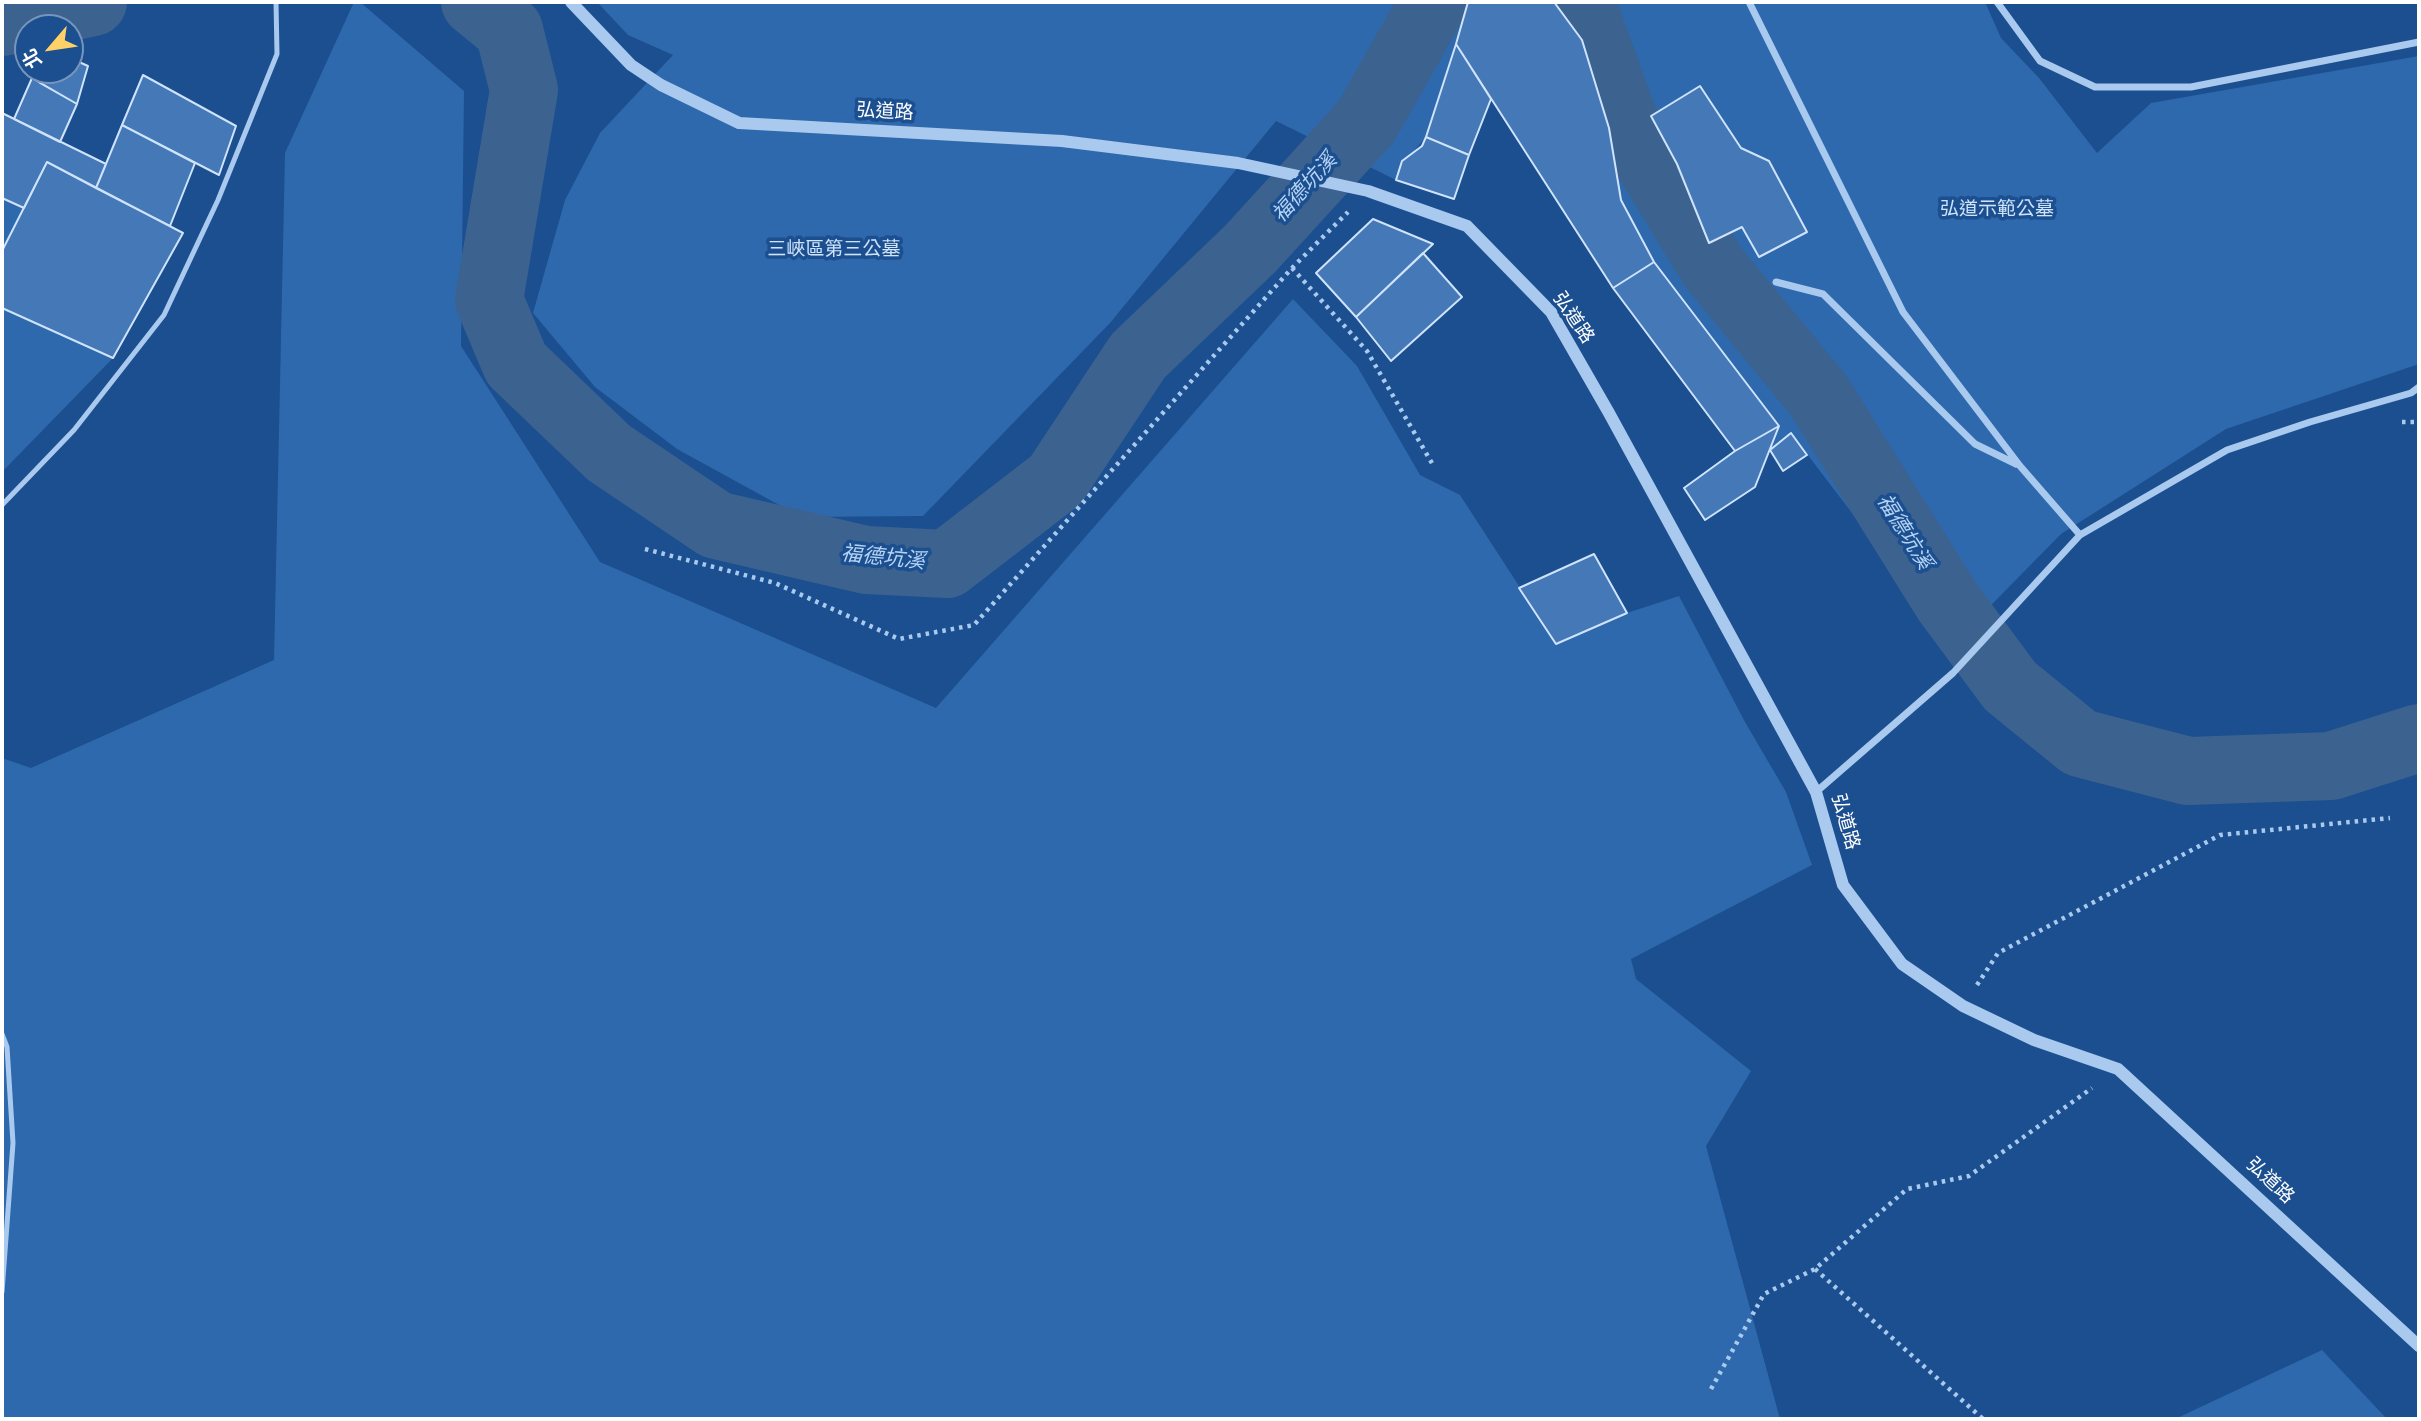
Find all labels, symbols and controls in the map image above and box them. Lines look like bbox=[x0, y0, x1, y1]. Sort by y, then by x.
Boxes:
north arrow bbox=[14, 14, 84, 84]
text: 北 bbox=[17, 45, 47, 72]
street label: 弘道路 bbox=[856, 99, 914, 125]
water label: 福德坑溪 bbox=[1268, 148, 1342, 228]
park label: 弘道示範公墓 bbox=[1940, 199, 2054, 221]
park label: 三峽區第三公墓 bbox=[768, 239, 900, 261]
street label: 弘道路 bbox=[1548, 288, 1598, 348]
water label: 福德坑溪 bbox=[1871, 490, 1937, 574]
water label: 福德坑溪 bbox=[840, 541, 926, 575]
street label: 弘道路 bbox=[1826, 791, 1864, 853]
street label: 弘道路 bbox=[2241, 1153, 2299, 1209]

